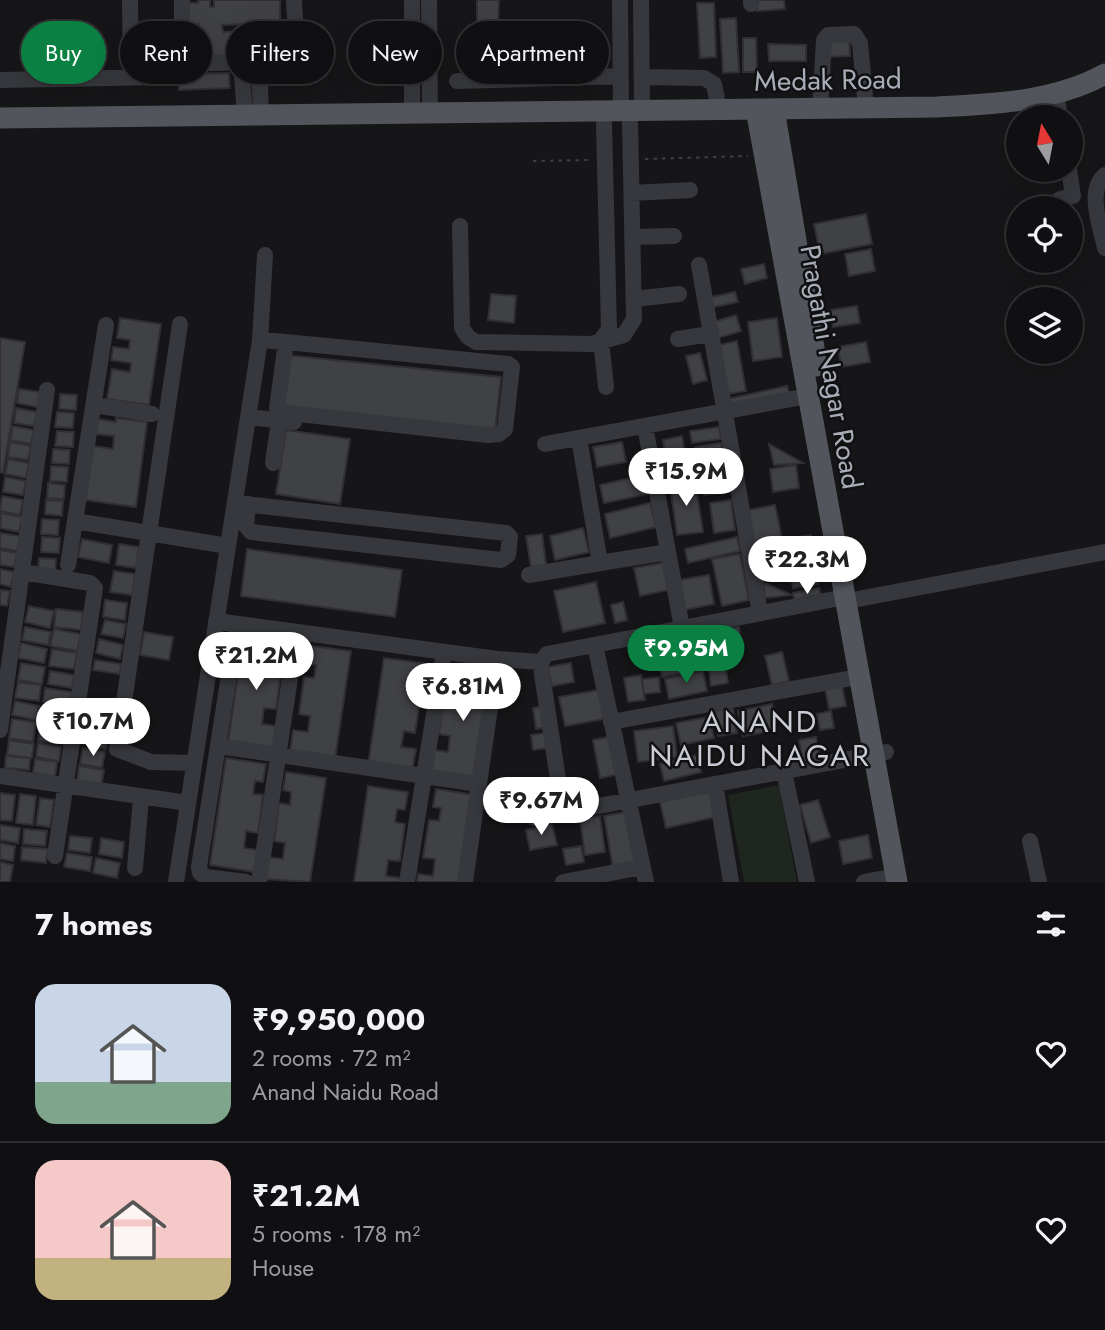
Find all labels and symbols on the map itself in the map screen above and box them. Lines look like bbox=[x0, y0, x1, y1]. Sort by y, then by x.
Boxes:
street label: Medak Road bbox=[754, 58, 902, 102]
north arrow bbox=[1006, 105, 1083, 182]
street label: Pragathi Nagar Road bbox=[789, 242, 873, 492]
pin: ₹15.9M bbox=[629, 448, 743, 508]
pin: ₹22.3M bbox=[750, 536, 864, 596]
pin: ₹9.95M bbox=[629, 626, 743, 685]
pin: ₹21.2M bbox=[199, 632, 313, 692]
pin: ₹6.81M bbox=[406, 664, 520, 723]
pin: ₹10.7M bbox=[36, 698, 150, 758]
district label: ANAND NAIDU NAGAR bbox=[649, 700, 871, 777]
pin: ₹9.67M bbox=[484, 778, 598, 837]

